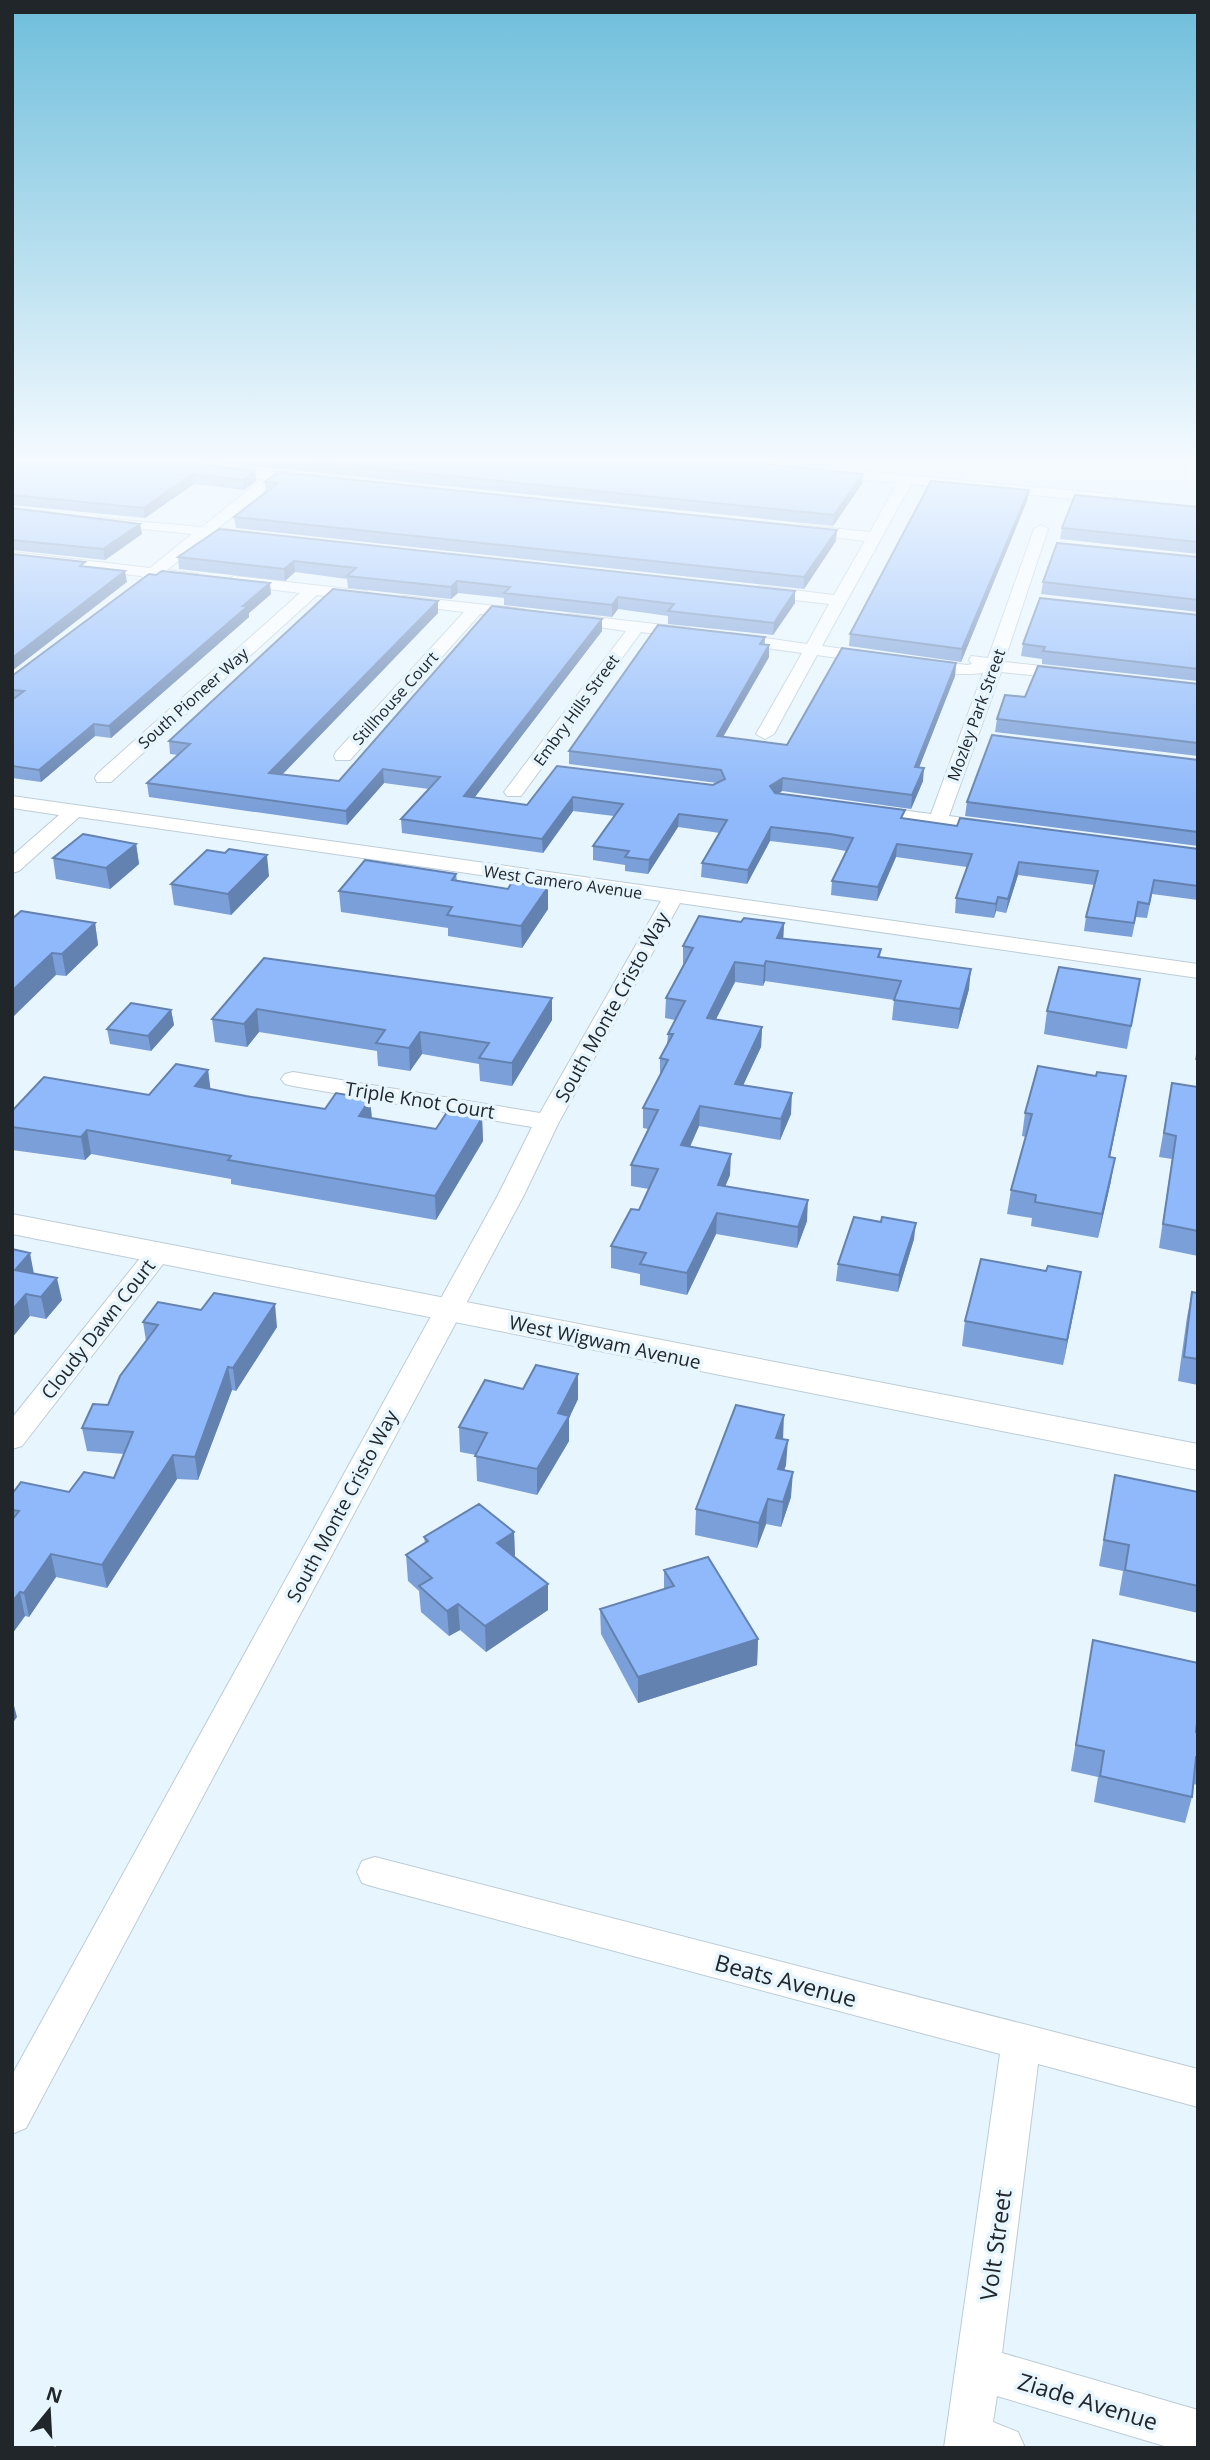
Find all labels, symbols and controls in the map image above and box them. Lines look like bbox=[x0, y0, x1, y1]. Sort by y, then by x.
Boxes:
street label: South Pioneer Way bbox=[133, 642, 254, 753]
street label: Stillhouse Court bbox=[347, 646, 443, 749]
street label: Mozley Park Street bbox=[942, 646, 1010, 784]
street label: Embry Hills Street bbox=[528, 650, 624, 770]
street label: West Camero Avenue bbox=[482, 860, 644, 904]
street label: South Monte Cristo Way bbox=[549, 907, 675, 1107]
street label: Triple Knot Court bbox=[343, 1075, 497, 1125]
street label: Cloudy Dawn Court bbox=[35, 1253, 161, 1404]
street label: West Wigwam Avenue bbox=[507, 1309, 703, 1375]
street label: South Monte Cristo Way bbox=[280, 1405, 404, 1606]
street label: Beats Avenue bbox=[711, 1946, 861, 2014]
street label: Volt Street bbox=[971, 2187, 1019, 2303]
street label: Ziade Avenue bbox=[1014, 2365, 1162, 2437]
north arrow bbox=[14, 2376, 84, 2446]
text: N bbox=[43, 2380, 66, 2410]

